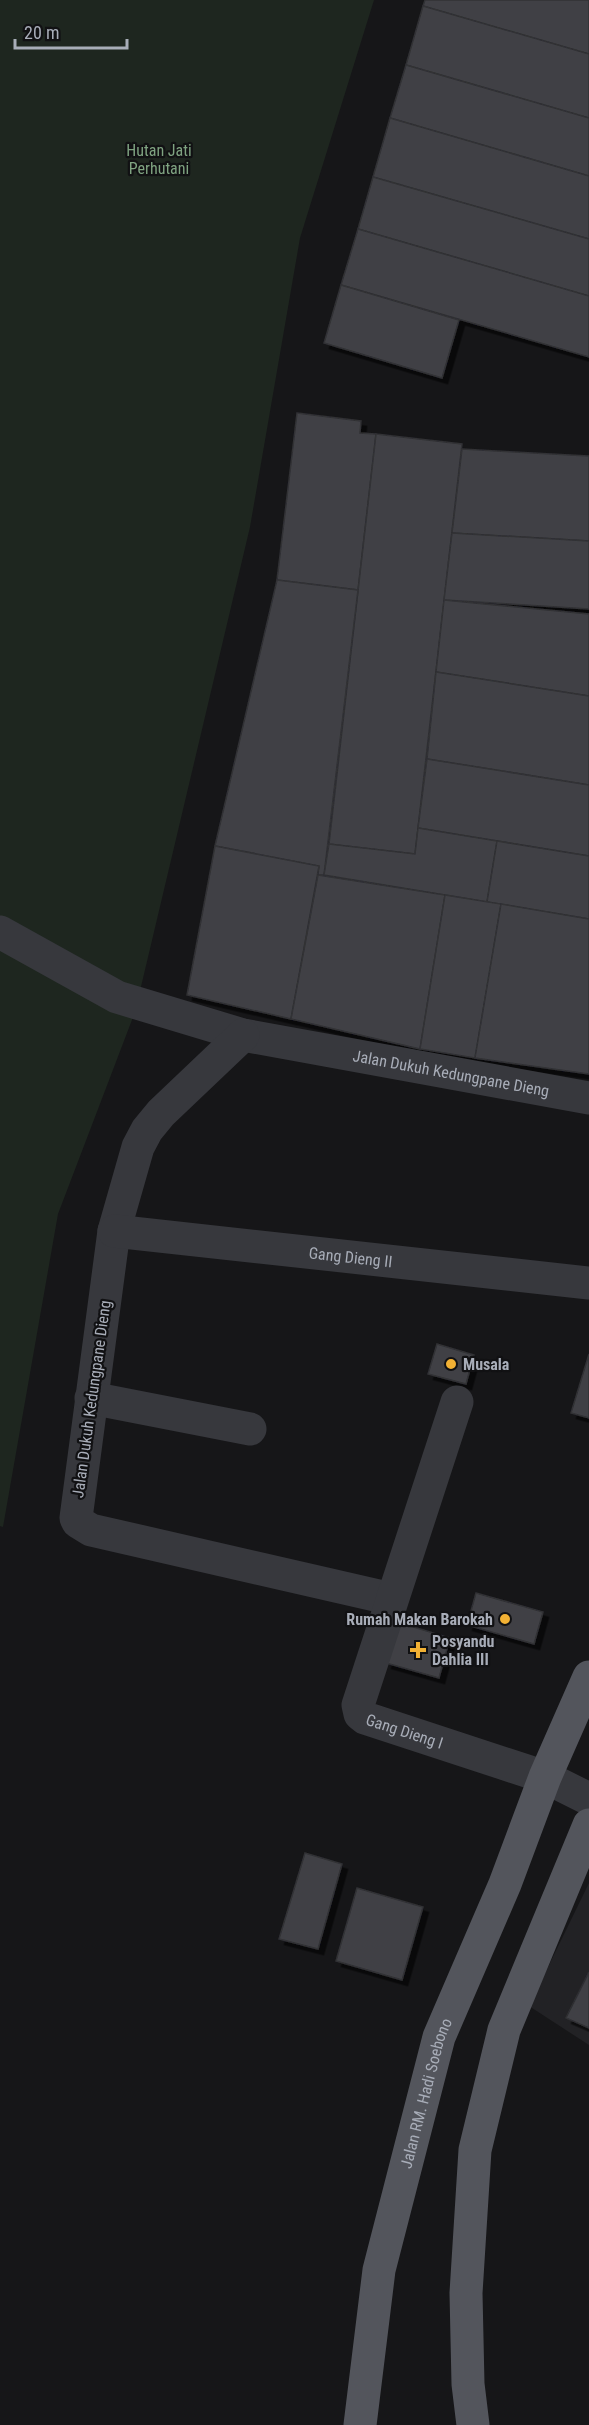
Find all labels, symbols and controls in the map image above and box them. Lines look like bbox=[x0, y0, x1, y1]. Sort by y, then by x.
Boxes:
scale bar bbox=[15, 12, 128, 50]
text: 20 m bbox=[24, 22, 59, 43]
park label: Hutan Jati Perhutani bbox=[126, 141, 192, 178]
street label: Jalan Dukuh Kedungpane Dieng bbox=[351, 1046, 551, 1101]
street label: Gang Dieng II bbox=[308, 1243, 393, 1271]
street label: Jalan Dukuh Kedungpane Dieng bbox=[68, 1299, 115, 1499]
place label: Musala bbox=[463, 1355, 510, 1374]
marker: Musala bbox=[444, 1357, 458, 1371]
place label: Rumah Makan Barokah bbox=[346, 1610, 493, 1629]
marker: Rumah Makan Barokah bbox=[498, 1612, 512, 1626]
place label: Posyandu Dahlia III bbox=[432, 1632, 495, 1669]
marker: Posyandu Dahlia III bbox=[409, 1641, 427, 1659]
street label: Gang Dieng I bbox=[363, 1710, 445, 1753]
street label: Jalan RM. Hadi Soebono bbox=[397, 2015, 456, 2171]

